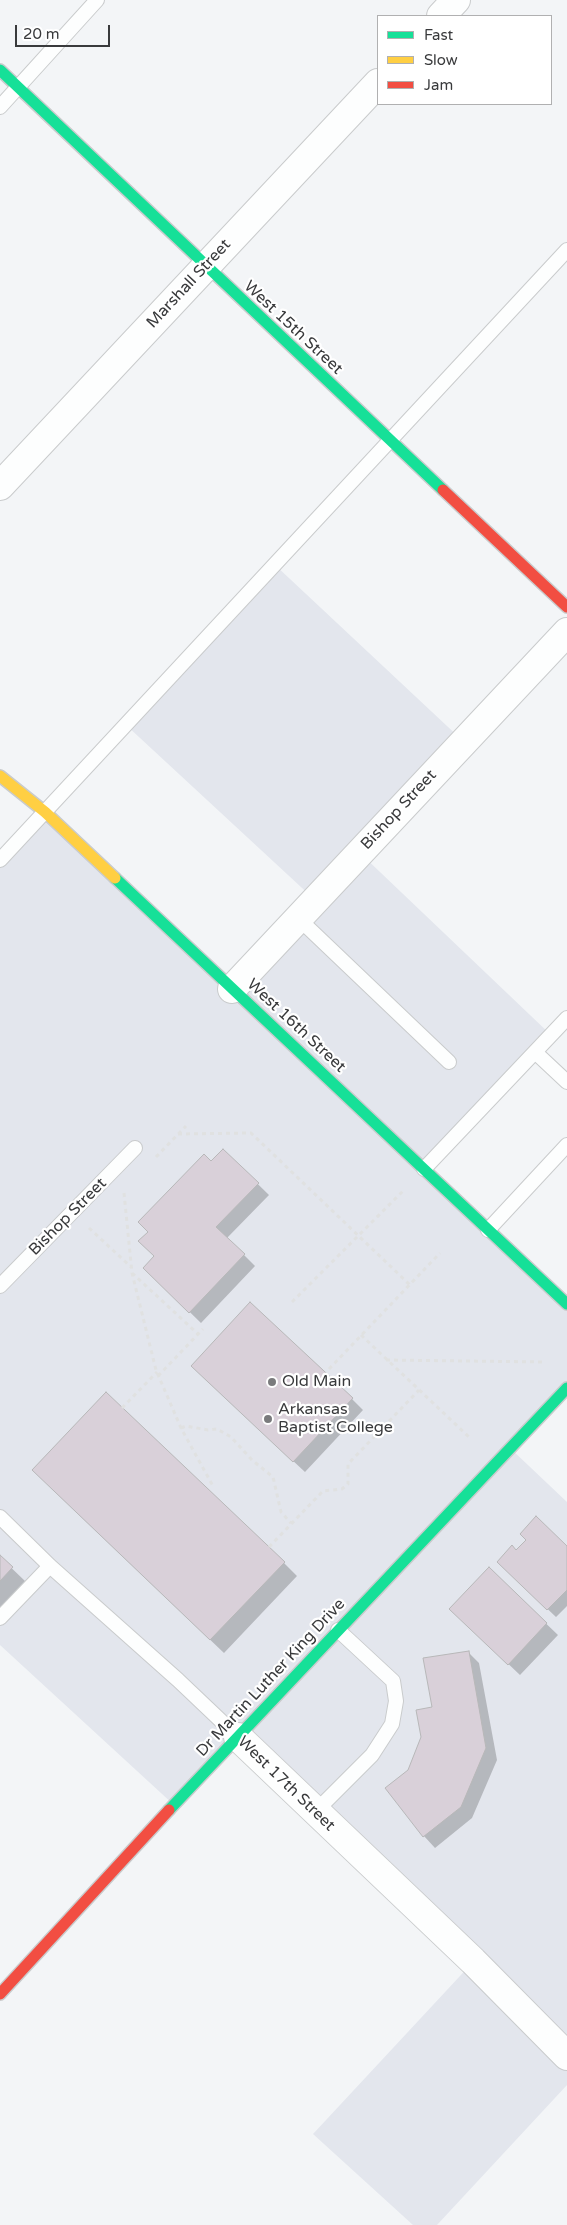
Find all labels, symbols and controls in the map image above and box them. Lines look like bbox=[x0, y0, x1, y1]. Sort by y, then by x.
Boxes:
scale bar bbox=[18, 15, 112, 47]
legend bbox=[377, 15, 552, 105]
text: 20 m bbox=[23, 25, 60, 43]
text: Fast bbox=[424, 26, 453, 44]
text: Slow bbox=[424, 51, 458, 69]
text: Jam bbox=[424, 76, 453, 94]
street label: Marshall Street bbox=[143, 235, 235, 333]
street label: West 15th Street bbox=[240, 277, 346, 379]
street label: Bishop Street bbox=[357, 766, 441, 854]
street label: West 16th Street bbox=[243, 975, 349, 1077]
street label: Bishop Street bbox=[25, 1174, 111, 1260]
place label: Old Main bbox=[282, 1372, 351, 1392]
marker: Old Main bbox=[266, 1376, 278, 1388]
place label: Arkansas Baptist College bbox=[278, 1400, 393, 1438]
marker: Arkansas Baptist College bbox=[262, 1413, 274, 1425]
street label: Dr Martin Luther King Drive bbox=[193, 1595, 349, 1761]
street label: West 17th Street bbox=[233, 1733, 339, 1835]

